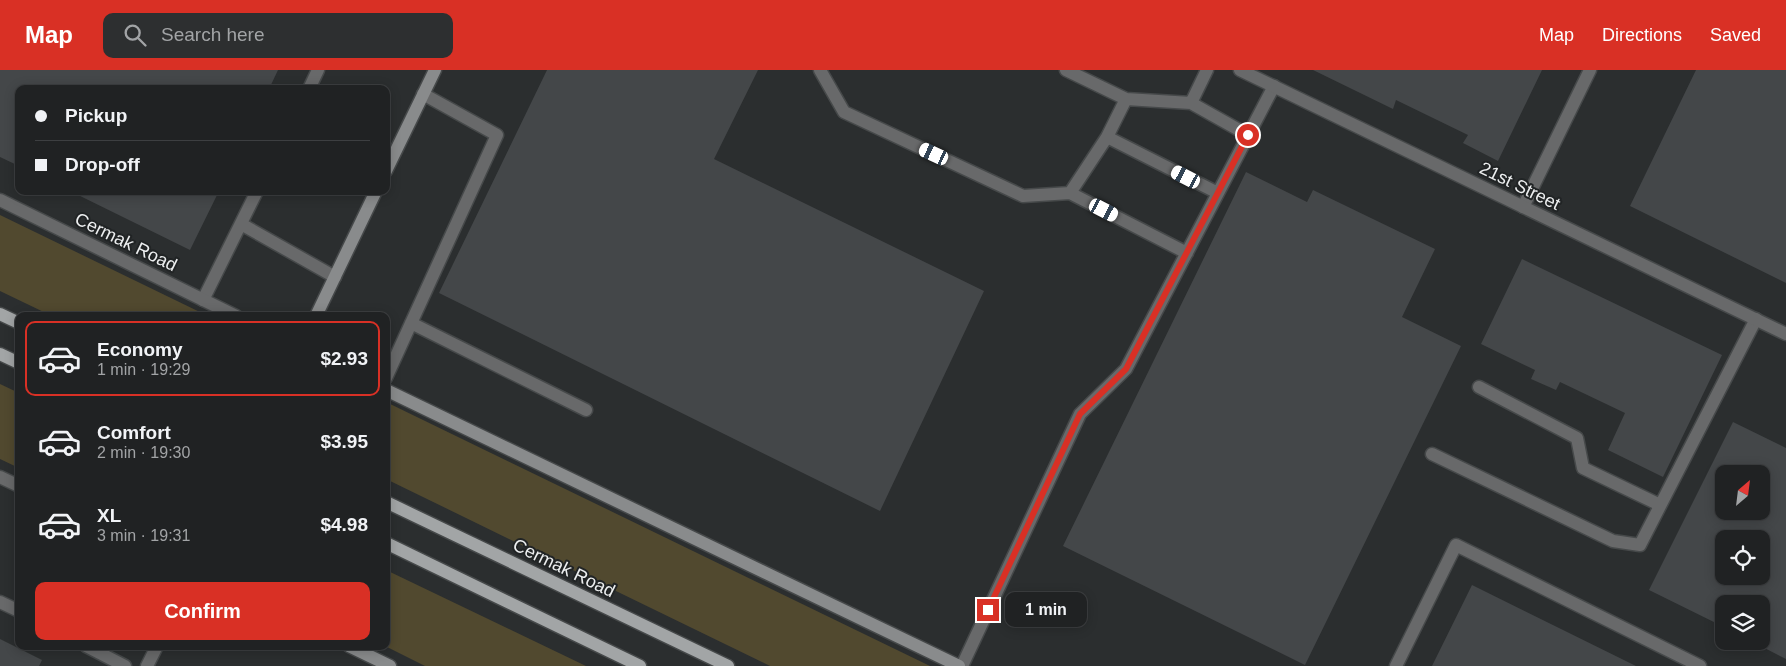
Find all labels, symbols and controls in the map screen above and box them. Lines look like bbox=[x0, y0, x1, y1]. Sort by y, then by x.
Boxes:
search box bbox=[103, 13, 453, 58]
text: Map bbox=[25, 21, 73, 48]
icon: search bbox=[121, 21, 149, 49]
text: Search here bbox=[161, 24, 265, 45]
text: Map bbox=[1539, 25, 1574, 45]
text: Directions bbox=[1602, 25, 1682, 45]
text: Saved bbox=[1710, 25, 1761, 45]
text: Pickup bbox=[65, 105, 127, 126]
route start bbox=[1237, 124, 1259, 146]
car bbox=[917, 141, 950, 167]
text: Drop-off bbox=[65, 154, 140, 175]
street label: 21st Street bbox=[1476, 158, 1564, 214]
car bbox=[1169, 164, 1202, 190]
car bbox=[1087, 197, 1120, 223]
street label: Cermak Road bbox=[72, 209, 180, 275]
icon: car bbox=[37, 336, 82, 381]
text: Economy bbox=[97, 339, 183, 360]
text: $2.93 bbox=[320, 348, 368, 369]
text: 1 min · 19:29 bbox=[97, 361, 190, 378]
icon: car bbox=[37, 419, 82, 464]
text: Comfort bbox=[97, 422, 171, 443]
text: $3.95 bbox=[320, 431, 368, 452]
text: 2 min · 19:30 bbox=[97, 444, 190, 461]
north arrow bbox=[1715, 465, 1770, 520]
map controls bbox=[1715, 465, 1770, 650]
icon: car bbox=[37, 502, 82, 547]
text: XL bbox=[97, 505, 121, 526]
text: $4.98 bbox=[320, 514, 368, 535]
text: 3 min · 19:31 bbox=[97, 527, 190, 544]
button: locate bbox=[1715, 530, 1770, 585]
street label: Cermak Road bbox=[510, 535, 618, 601]
button: Confirm bbox=[35, 582, 370, 640]
callout: 1 min bbox=[1006, 592, 1088, 628]
button: layers bbox=[1715, 595, 1770, 650]
route end bbox=[977, 599, 999, 621]
text: 1 min bbox=[1025, 601, 1067, 618]

